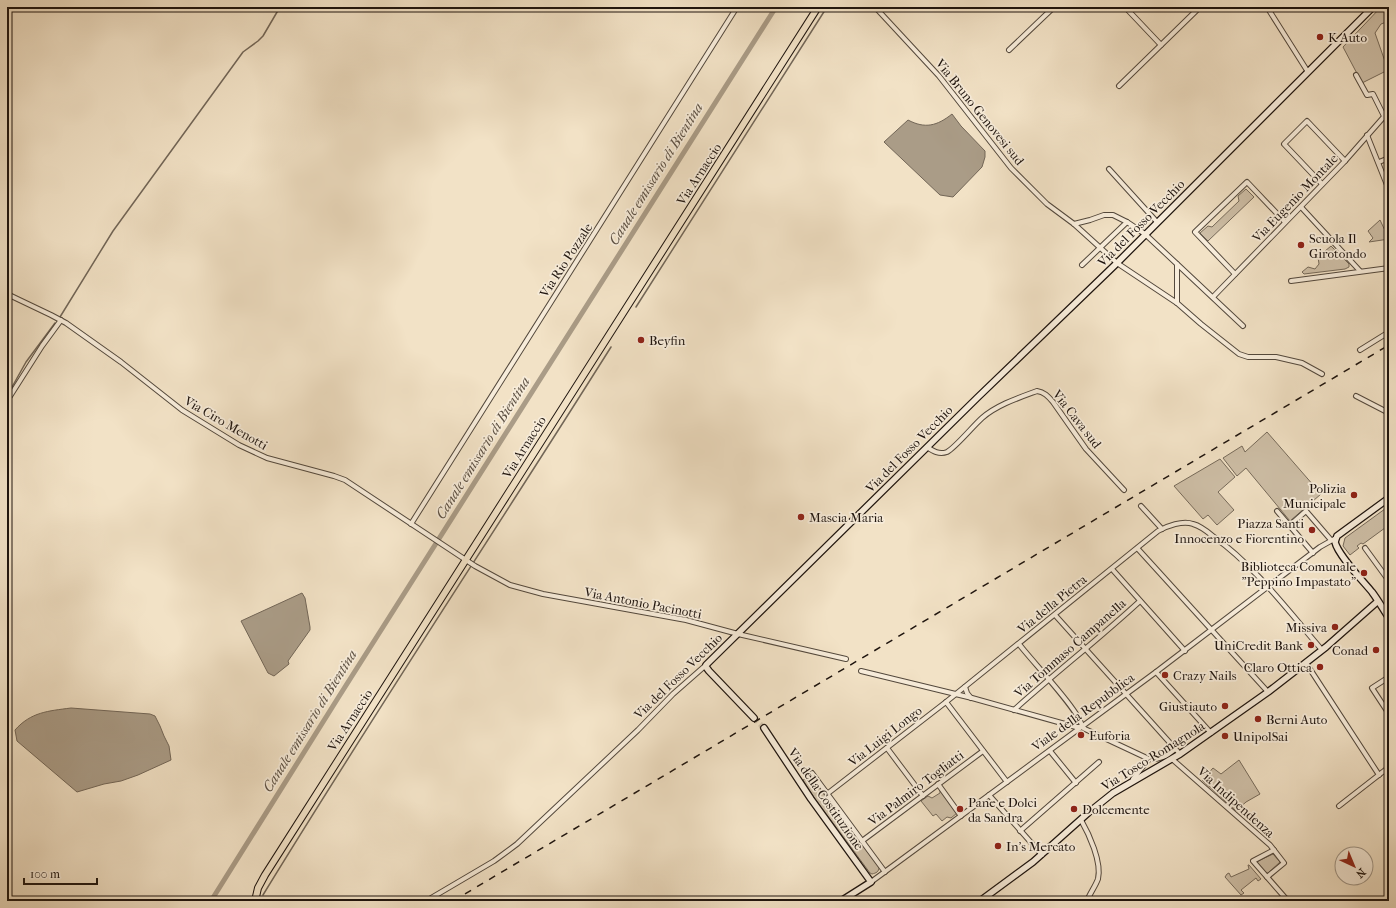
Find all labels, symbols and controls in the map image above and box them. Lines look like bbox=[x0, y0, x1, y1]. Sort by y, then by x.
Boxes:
place label: K Auto bbox=[1328, 30, 1367, 45]
marker: K Auto bbox=[1315, 32, 1325, 42]
street label: Via Bruno Genovesi sud bbox=[932, 55, 1028, 169]
water label: Canale emissario di Bientina bbox=[605, 100, 707, 248]
street label: Via Arnaccio bbox=[673, 140, 725, 208]
street label: Via Eugenio Montale bbox=[1248, 150, 1341, 246]
street label: Via del Fosso Vecchio bbox=[1094, 176, 1188, 270]
street label: Via Rio Pozzale bbox=[536, 220, 596, 301]
place label: Scuola Il Girotondo bbox=[1309, 231, 1367, 261]
marker: Scuola Il Girotondo bbox=[1296, 240, 1306, 250]
place label: Beyfin bbox=[649, 333, 686, 348]
marker: Beyfin bbox=[636, 335, 646, 345]
water label: Canale emissario di Bientina bbox=[432, 374, 534, 522]
street label: Via Cava sud bbox=[1049, 386, 1105, 452]
street label: Via Ciro Menotti bbox=[181, 393, 270, 453]
street label: Via del Fosso Vecchio bbox=[862, 402, 956, 496]
street label: Via Arnaccio bbox=[498, 413, 549, 482]
place label: Polizia Municipale bbox=[1283, 481, 1347, 511]
marker: Polizia Municipale bbox=[1349, 490, 1359, 500]
place label: Mascia Maria bbox=[809, 510, 884, 525]
marker: Mascia Maria bbox=[796, 512, 806, 522]
place label: Piazza Santi Innocenzo e Fiorentino bbox=[1174, 516, 1304, 546]
marker: Piazza Santi Innocenzo e Fiorentino bbox=[1307, 525, 1317, 535]
place label: Biblioteca Comunale "Peppino Impastato" bbox=[1241, 559, 1357, 589]
marker: Biblioteca Comunale "Peppino Impastato" bbox=[1359, 568, 1369, 578]
street label: Via della Pietra bbox=[1014, 571, 1090, 637]
street label: Via Antonio Pacinotti bbox=[582, 584, 703, 622]
street label: Via Tommaso Campanella bbox=[1010, 595, 1130, 701]
place label: Missiva bbox=[1286, 620, 1328, 635]
marker: Missiva bbox=[1330, 622, 1340, 632]
street label: Via del Fosso Vecchio bbox=[630, 630, 725, 723]
place label: UniCredit Bank bbox=[1214, 638, 1303, 653]
marker: UniCredit Bank bbox=[1306, 640, 1316, 650]
place label: Conad bbox=[1332, 643, 1369, 658]
marker: Conad bbox=[1371, 645, 1381, 655]
water label: Canale emissario di Bientina bbox=[259, 647, 361, 795]
place label: Claro Ottica bbox=[1244, 660, 1313, 675]
marker: Claro Ottica bbox=[1315, 662, 1325, 672]
place label: Crazy Nails bbox=[1173, 668, 1237, 683]
street label: Viale della Repubblica bbox=[1028, 669, 1138, 755]
marker: Crazy Nails bbox=[1160, 670, 1170, 680]
street label: Via Arnaccio bbox=[324, 686, 376, 754]
place label: Giustiauto bbox=[1159, 699, 1217, 714]
marker: Giustiauto bbox=[1220, 701, 1230, 711]
street label: Via Luigi Longo bbox=[844, 702, 925, 770]
place label: Berni Auto bbox=[1266, 712, 1328, 727]
marker: Berni Auto bbox=[1253, 714, 1263, 724]
street label: Via Tosco-Romagnola bbox=[1098, 718, 1208, 794]
place label: Euforia bbox=[1089, 728, 1131, 743]
place label: UnipolSai bbox=[1233, 729, 1288, 744]
marker: Euforia bbox=[1076, 730, 1086, 740]
marker: UnipolSai bbox=[1220, 731, 1230, 741]
street label: Via della Costituzione bbox=[785, 744, 867, 853]
street label: Via Palmiro Togliatti bbox=[865, 747, 967, 829]
street label: Via Indipendenza bbox=[1194, 763, 1278, 841]
place label: Pane e Dolci da Sandra bbox=[968, 795, 1037, 825]
place label: Dolcemente bbox=[1082, 802, 1150, 817]
marker: Pane e Dolci da Sandra bbox=[955, 804, 965, 814]
marker: Dolcemente bbox=[1069, 804, 1079, 814]
place label: In's Mercato bbox=[1006, 839, 1076, 854]
marker: In's Mercato bbox=[993, 841, 1003, 851]
north arrow bbox=[1334, 846, 1374, 886]
scale bar bbox=[24, 860, 97, 886]
text: N bbox=[1353, 865, 1368, 881]
text: 100 m bbox=[30, 867, 60, 881]

